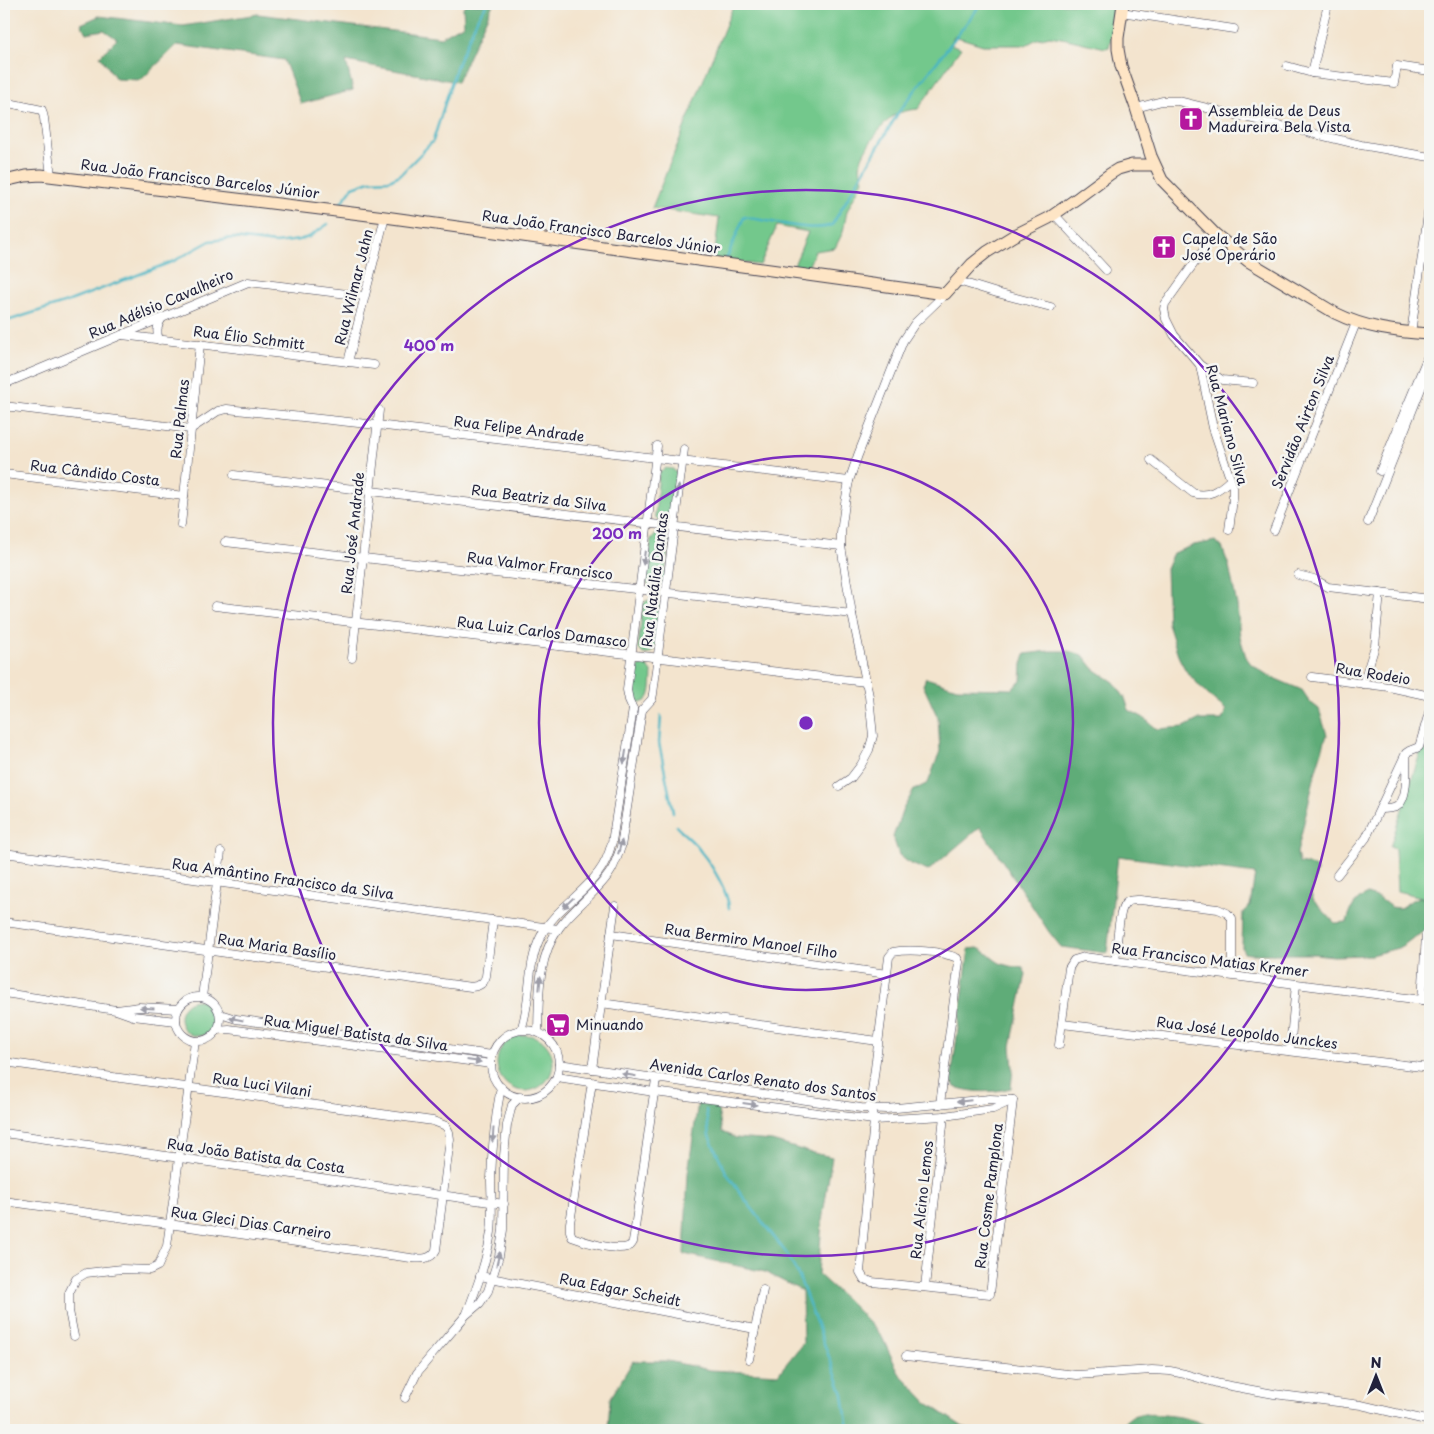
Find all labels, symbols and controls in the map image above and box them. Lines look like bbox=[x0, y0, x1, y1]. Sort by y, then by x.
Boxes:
place label: Assembleia de Deus Madureira Bela Vista bbox=[1208, 100, 1351, 137]
church icon: Assembleia de Deus Madureira Bela Vista bbox=[1178, 106, 1204, 132]
street label: Rua João Francisco Barcelos Júnior bbox=[80, 153, 321, 204]
street label: Rua João Francisco Barcelos Júnior bbox=[481, 204, 722, 259]
street label: Rua Wilmar Jahn bbox=[329, 227, 378, 347]
place label: Capela de São José Operário bbox=[1182, 228, 1277, 265]
church icon: Capela de São José Operário bbox=[1151, 234, 1177, 260]
street label: Rua Adélsio Cavalheiro bbox=[85, 263, 237, 344]
street label: Rua Élio Schmitt bbox=[192, 320, 306, 355]
text: 400 m bbox=[404, 333, 454, 356]
street label: Servidão Airton Silva bbox=[1266, 351, 1339, 492]
street label: Rua Mariano Silva bbox=[1201, 362, 1254, 488]
street label: Rua Palmas bbox=[165, 378, 194, 460]
street label: Rua Felipe Andrade bbox=[453, 410, 586, 447]
street label: Rua Cândido Costa bbox=[29, 454, 161, 491]
street label: Rua José Andrade bbox=[336, 471, 369, 595]
street label: Rua Beatriz da Silva bbox=[470, 479, 608, 516]
one-way arrow bbox=[675, 484, 683, 500]
street label: Rua Natália Dantas bbox=[636, 512, 673, 648]
text: 200 m bbox=[592, 521, 642, 544]
street label: Rua Valmor Francisco bbox=[466, 546, 614, 585]
one-way arrow bbox=[639, 551, 647, 567]
street label: Rua Luiz Carlos Damasco bbox=[456, 611, 628, 652]
street label: Rua Rodeio bbox=[1334, 657, 1412, 690]
centre of rings bbox=[797, 714, 815, 732]
one-way arrow bbox=[621, 749, 629, 765]
one-way arrow bbox=[616, 839, 624, 854]
street label: Rua Amântino Francisco da Silva bbox=[171, 853, 396, 905]
one-way arrow bbox=[563, 897, 575, 909]
street label: Rua Bermiro Manoel Filho bbox=[663, 918, 839, 963]
street label: Rua Maria Basílio bbox=[216, 928, 338, 965]
street label: Rua Francisco Matias Kremer bbox=[1111, 937, 1310, 982]
one-way arrow bbox=[536, 975, 544, 991]
one-way arrow bbox=[139, 1003, 155, 1011]
street label: Rua Miguel Batista da Silva bbox=[263, 1009, 450, 1056]
street label: Rua José Leopoldo Junckes bbox=[1155, 1011, 1339, 1054]
supermarket icon: Minuando bbox=[545, 1012, 571, 1038]
place label: Minuando bbox=[576, 1014, 644, 1035]
one-way arrow bbox=[228, 1015, 244, 1023]
street label: Avenida Carlos Renato dos Santos bbox=[649, 1053, 878, 1106]
one-way arrow bbox=[466, 1057, 482, 1065]
street label: Rua Luci Vilani bbox=[211, 1067, 313, 1102]
one-way arrow bbox=[621, 1071, 637, 1079]
one-way arrow bbox=[956, 1097, 972, 1105]
one-way arrow bbox=[742, 1100, 758, 1108]
street label: Rua Cosme Pamplona bbox=[969, 1121, 1008, 1270]
one-way arrow bbox=[489, 1128, 497, 1144]
street label: Rua João Batista da Costa bbox=[166, 1133, 347, 1178]
street label: Rua Alcino Lemos bbox=[905, 1140, 938, 1260]
street label: Rua Gleci Dias Carneiro bbox=[170, 1201, 333, 1244]
one-way arrow bbox=[494, 1252, 502, 1267]
street label: Rua Edgar Scheidt bbox=[558, 1267, 683, 1312]
north arrow bbox=[1352, 1352, 1402, 1402]
text: N bbox=[1370, 1352, 1382, 1373]

